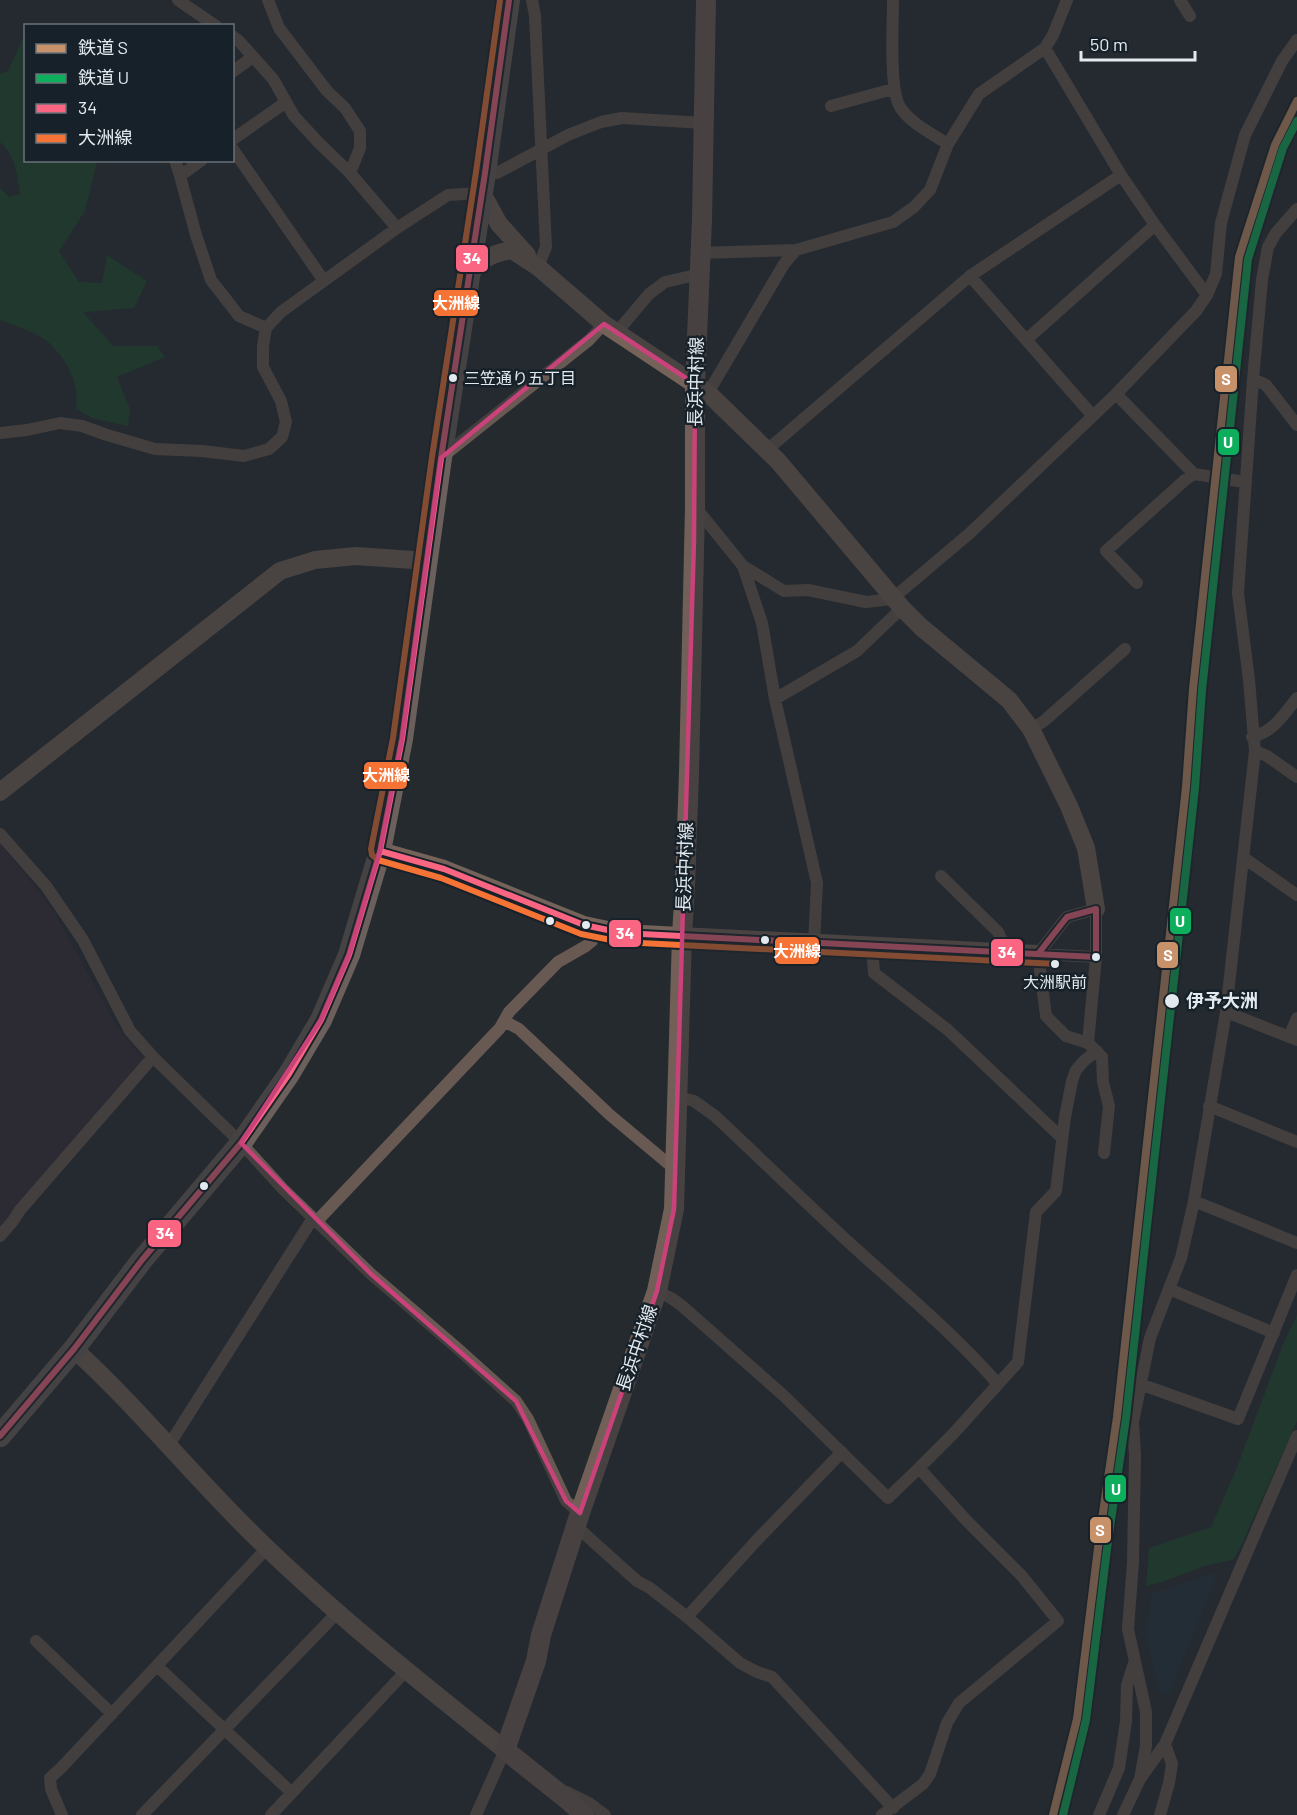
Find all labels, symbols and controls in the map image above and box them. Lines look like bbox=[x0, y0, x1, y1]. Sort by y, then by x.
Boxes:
legend bbox=[24, 24, 234, 162]
scale bar bbox=[1081, 24, 1195, 62]
text: 50 m bbox=[1090, 33, 1128, 55]
text: 鉄道 S bbox=[78, 36, 128, 58]
text: 鉄道 U bbox=[78, 66, 129, 88]
text: 34 bbox=[78, 96, 97, 118]
text: 大洲線 bbox=[78, 126, 132, 148]
line badge: 34 bbox=[455, 244, 489, 273]
text: 34 bbox=[463, 248, 481, 267]
line badge: 大洲線 bbox=[433, 289, 479, 317]
text: 大洲線 bbox=[432, 293, 480, 312]
street label: 長浜中村線 bbox=[683, 337, 707, 427]
line badge: S bbox=[1214, 365, 1238, 393]
place label: 三笠通り五丁目 bbox=[464, 368, 576, 387]
text: S bbox=[1221, 369, 1231, 388]
marker: 三笠通り五丁目 bbox=[447, 372, 459, 384]
line badge: U bbox=[1217, 428, 1240, 456]
text: U bbox=[1223, 432, 1233, 451]
line badge: 大洲線 bbox=[363, 761, 408, 790]
text: 大洲線 bbox=[362, 765, 410, 784]
street label: 長浜中村線 bbox=[671, 822, 697, 912]
line badge: U bbox=[1169, 907, 1192, 935]
text: U bbox=[1175, 911, 1185, 930]
unlabelled marker bbox=[544, 915, 556, 927]
unlabelled marker bbox=[580, 919, 592, 931]
line badge: 34 bbox=[608, 919, 642, 948]
text: 34 bbox=[616, 923, 634, 942]
unlabelled marker bbox=[759, 934, 771, 946]
line badge: 大洲線 bbox=[774, 936, 820, 965]
line badge: 34 bbox=[990, 938, 1024, 967]
text: 大洲線 bbox=[773, 941, 821, 960]
line badge: S bbox=[1156, 941, 1179, 969]
text: 34 bbox=[998, 942, 1016, 961]
text: S bbox=[1163, 945, 1173, 964]
unlabelled marker bbox=[1090, 951, 1102, 963]
marker: 大洲駅前 bbox=[1049, 958, 1061, 970]
place label: 大洲駅前 bbox=[1023, 972, 1087, 991]
place label: 伊予大洲 bbox=[1186, 989, 1258, 1011]
marker: 伊予大洲 bbox=[1163, 992, 1181, 1010]
unlabelled marker bbox=[198, 1180, 210, 1192]
line badge: 34 bbox=[147, 1219, 182, 1248]
text: 34 bbox=[156, 1223, 174, 1242]
street label: 長浜中村線 bbox=[611, 1302, 661, 1394]
line badge: U bbox=[1104, 1474, 1127, 1503]
text: U bbox=[1111, 1479, 1121, 1498]
line badge: S bbox=[1089, 1516, 1112, 1544]
text: S bbox=[1095, 1520, 1105, 1539]

